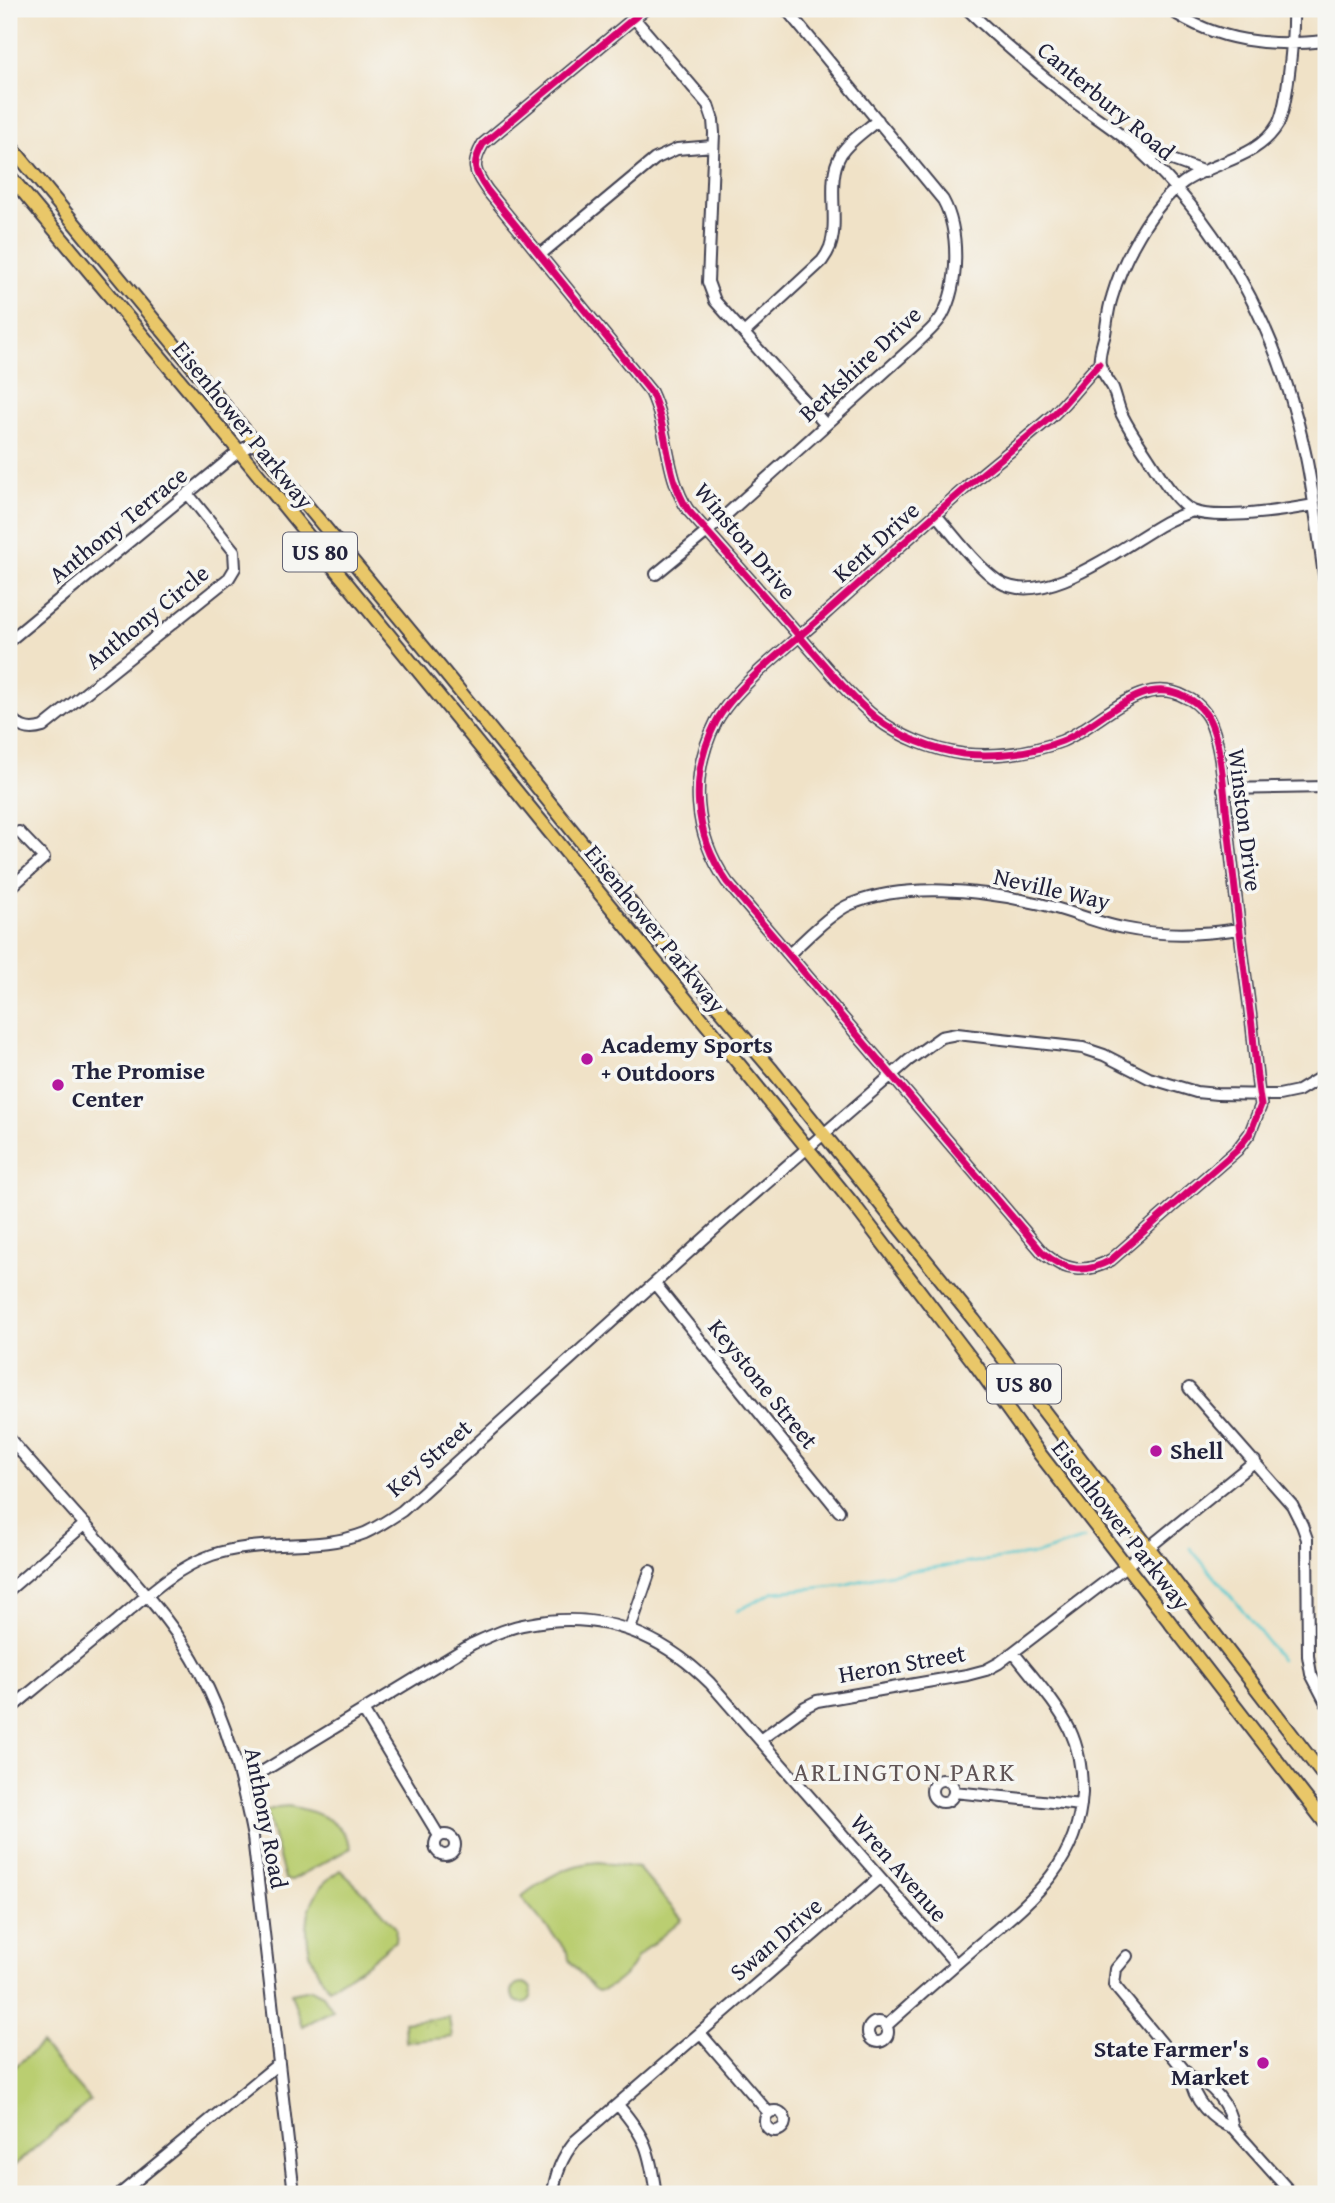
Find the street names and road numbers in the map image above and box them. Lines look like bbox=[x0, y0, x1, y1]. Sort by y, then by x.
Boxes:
street label: Canterbury Road bbox=[1030, 32, 1183, 169]
street label: Berkshire Drive bbox=[790, 297, 929, 430]
street label: Eisenhower Parkway bbox=[164, 333, 322, 516]
street label: Anthony Terrace bbox=[41, 458, 195, 592]
street label: Winston Drive bbox=[686, 474, 805, 607]
street label: Kent Drive bbox=[824, 493, 927, 590]
road number: US 80 bbox=[283, 532, 357, 572]
street label: Anthony Circle bbox=[77, 556, 216, 678]
street label: Winston Drive bbox=[1219, 747, 1272, 893]
street label: Eisenhower Parkway bbox=[576, 837, 734, 1020]
street label: Neville Way bbox=[990, 858, 1114, 919]
street label: Keystone Street bbox=[700, 1311, 827, 1457]
road number: US 80 bbox=[987, 1364, 1061, 1404]
street label: Key Street bbox=[378, 1410, 480, 1505]
street label: Eisenhower Parkway bbox=[1044, 1432, 1199, 1617]
street label: Heron Street bbox=[836, 1635, 969, 1692]
street label: Anthony Road bbox=[236, 1744, 297, 1892]
street label: Wren Avenue bbox=[842, 1806, 956, 1930]
street label: Swan Drive bbox=[722, 1889, 830, 1989]

